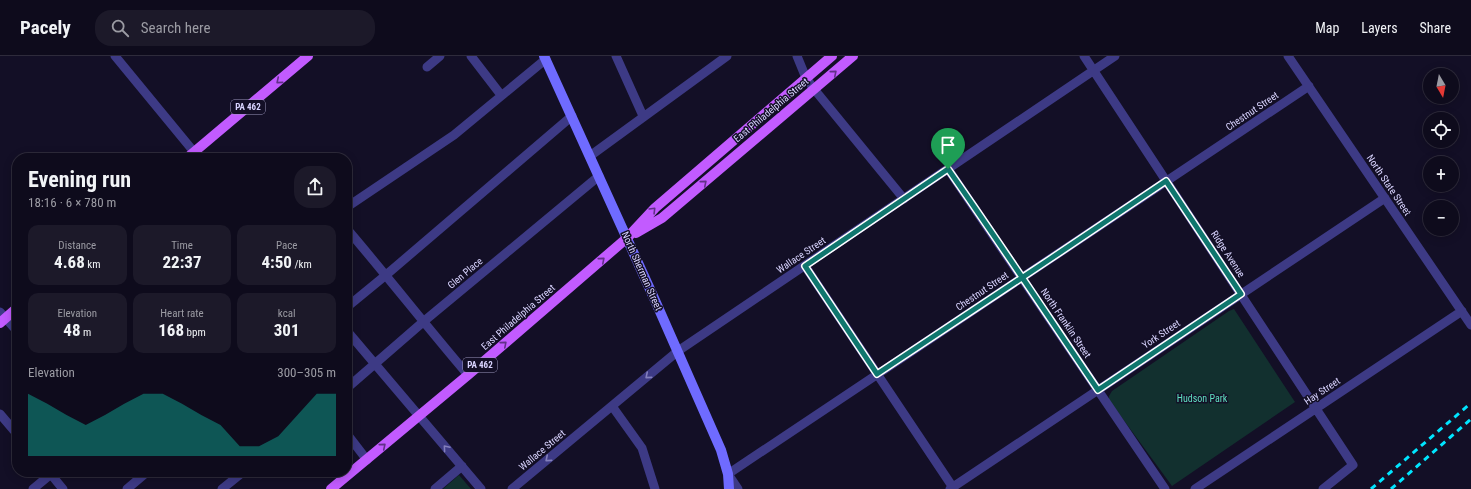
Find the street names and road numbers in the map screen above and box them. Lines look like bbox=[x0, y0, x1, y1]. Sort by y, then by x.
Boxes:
street label: East Philadelphia Street bbox=[732, 76, 811, 144]
street label: Chestnut Street bbox=[1224, 89, 1280, 133]
road number: PA 462 bbox=[231, 100, 265, 114]
street label: North State Street bbox=[1365, 153, 1413, 217]
street label: Ridge Avenue bbox=[1209, 229, 1247, 280]
street label: North Sherman Street bbox=[620, 230, 664, 312]
street label: Wallace Street bbox=[774, 235, 828, 275]
street label: Glen Place bbox=[445, 255, 485, 291]
street label: Chestnut Street bbox=[954, 269, 1010, 313]
street label: East Philadelphia Street bbox=[479, 282, 557, 352]
street label: North Franklin Street bbox=[1039, 286, 1093, 360]
street label: York Street bbox=[1140, 317, 1182, 351]
road number: PA 462 bbox=[463, 358, 497, 372]
street label: Hay Street bbox=[1302, 375, 1342, 407]
street label: Wallace Street bbox=[517, 428, 567, 472]

